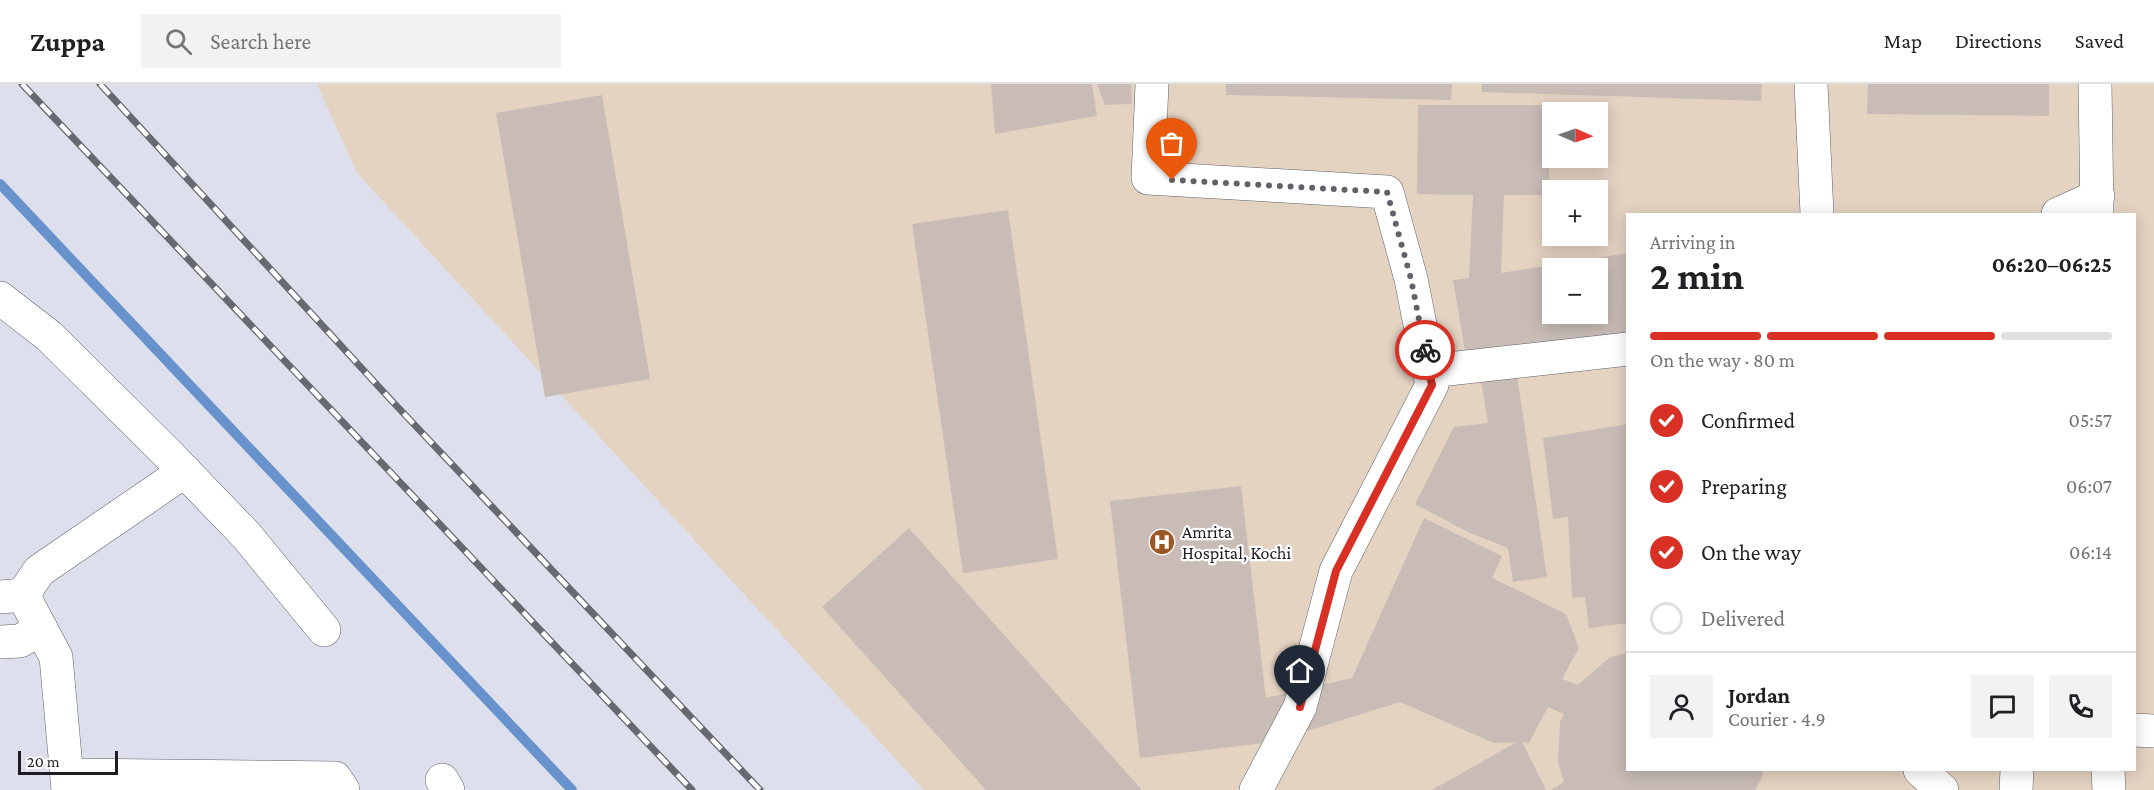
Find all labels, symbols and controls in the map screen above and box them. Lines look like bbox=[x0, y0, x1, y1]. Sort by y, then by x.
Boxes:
search box bbox=[141, 14, 561, 68]
icon: search bbox=[162, 25, 195, 58]
text: Zuppa bbox=[30, 26, 105, 57]
text: Search here bbox=[210, 29, 311, 54]
text: Map bbox=[1884, 29, 1922, 53]
text: Directions bbox=[1955, 29, 2042, 53]
text: Saved bbox=[2075, 29, 2124, 53]
north arrow bbox=[1542, 102, 1608, 168]
map controls bbox=[1542, 102, 1608, 324]
pin bbox=[1146, 118, 1197, 180]
icon: bag bbox=[1155, 127, 1188, 160]
button: + bbox=[1542, 180, 1608, 246]
text: Arriving in bbox=[1650, 231, 1735, 253]
text: 06:20–06:25 bbox=[1992, 252, 2112, 277]
text: 2 min bbox=[1650, 254, 1744, 297]
button: − bbox=[1542, 258, 1608, 324]
courier bbox=[1395, 320, 1455, 380]
icon: bike bbox=[1409, 334, 1442, 367]
text: On the way · 80 m bbox=[1650, 349, 1795, 371]
icon: check bbox=[1650, 404, 1683, 437]
text: Confirmed bbox=[1701, 408, 1795, 433]
text: 05:57 bbox=[2069, 409, 2112, 431]
icon: check bbox=[1650, 470, 1683, 503]
text: Preparing bbox=[1701, 474, 1787, 499]
text: 06:07 bbox=[2066, 475, 2112, 497]
place label: Amrita Hospital, Kochi bbox=[1182, 522, 1291, 563]
hospital icon: Amrita Hospital, Kochi bbox=[1147, 527, 1177, 557]
icon: check bbox=[1650, 536, 1683, 569]
text: On the way bbox=[1701, 540, 1801, 565]
text: 06:14 bbox=[2069, 541, 2112, 563]
text: Delivered bbox=[1701, 606, 1785, 631]
pin bbox=[1274, 645, 1325, 707]
icon: home bbox=[1283, 654, 1316, 687]
button: person bbox=[1650, 675, 1713, 738]
button: chat bbox=[1971, 675, 2034, 738]
button: phone bbox=[2049, 675, 2112, 738]
text: Jordan bbox=[1728, 683, 1790, 708]
text: Courier · 4.9 bbox=[1728, 708, 1826, 730]
scale bar bbox=[18, 748, 118, 776]
text: 20 m bbox=[27, 753, 60, 770]

